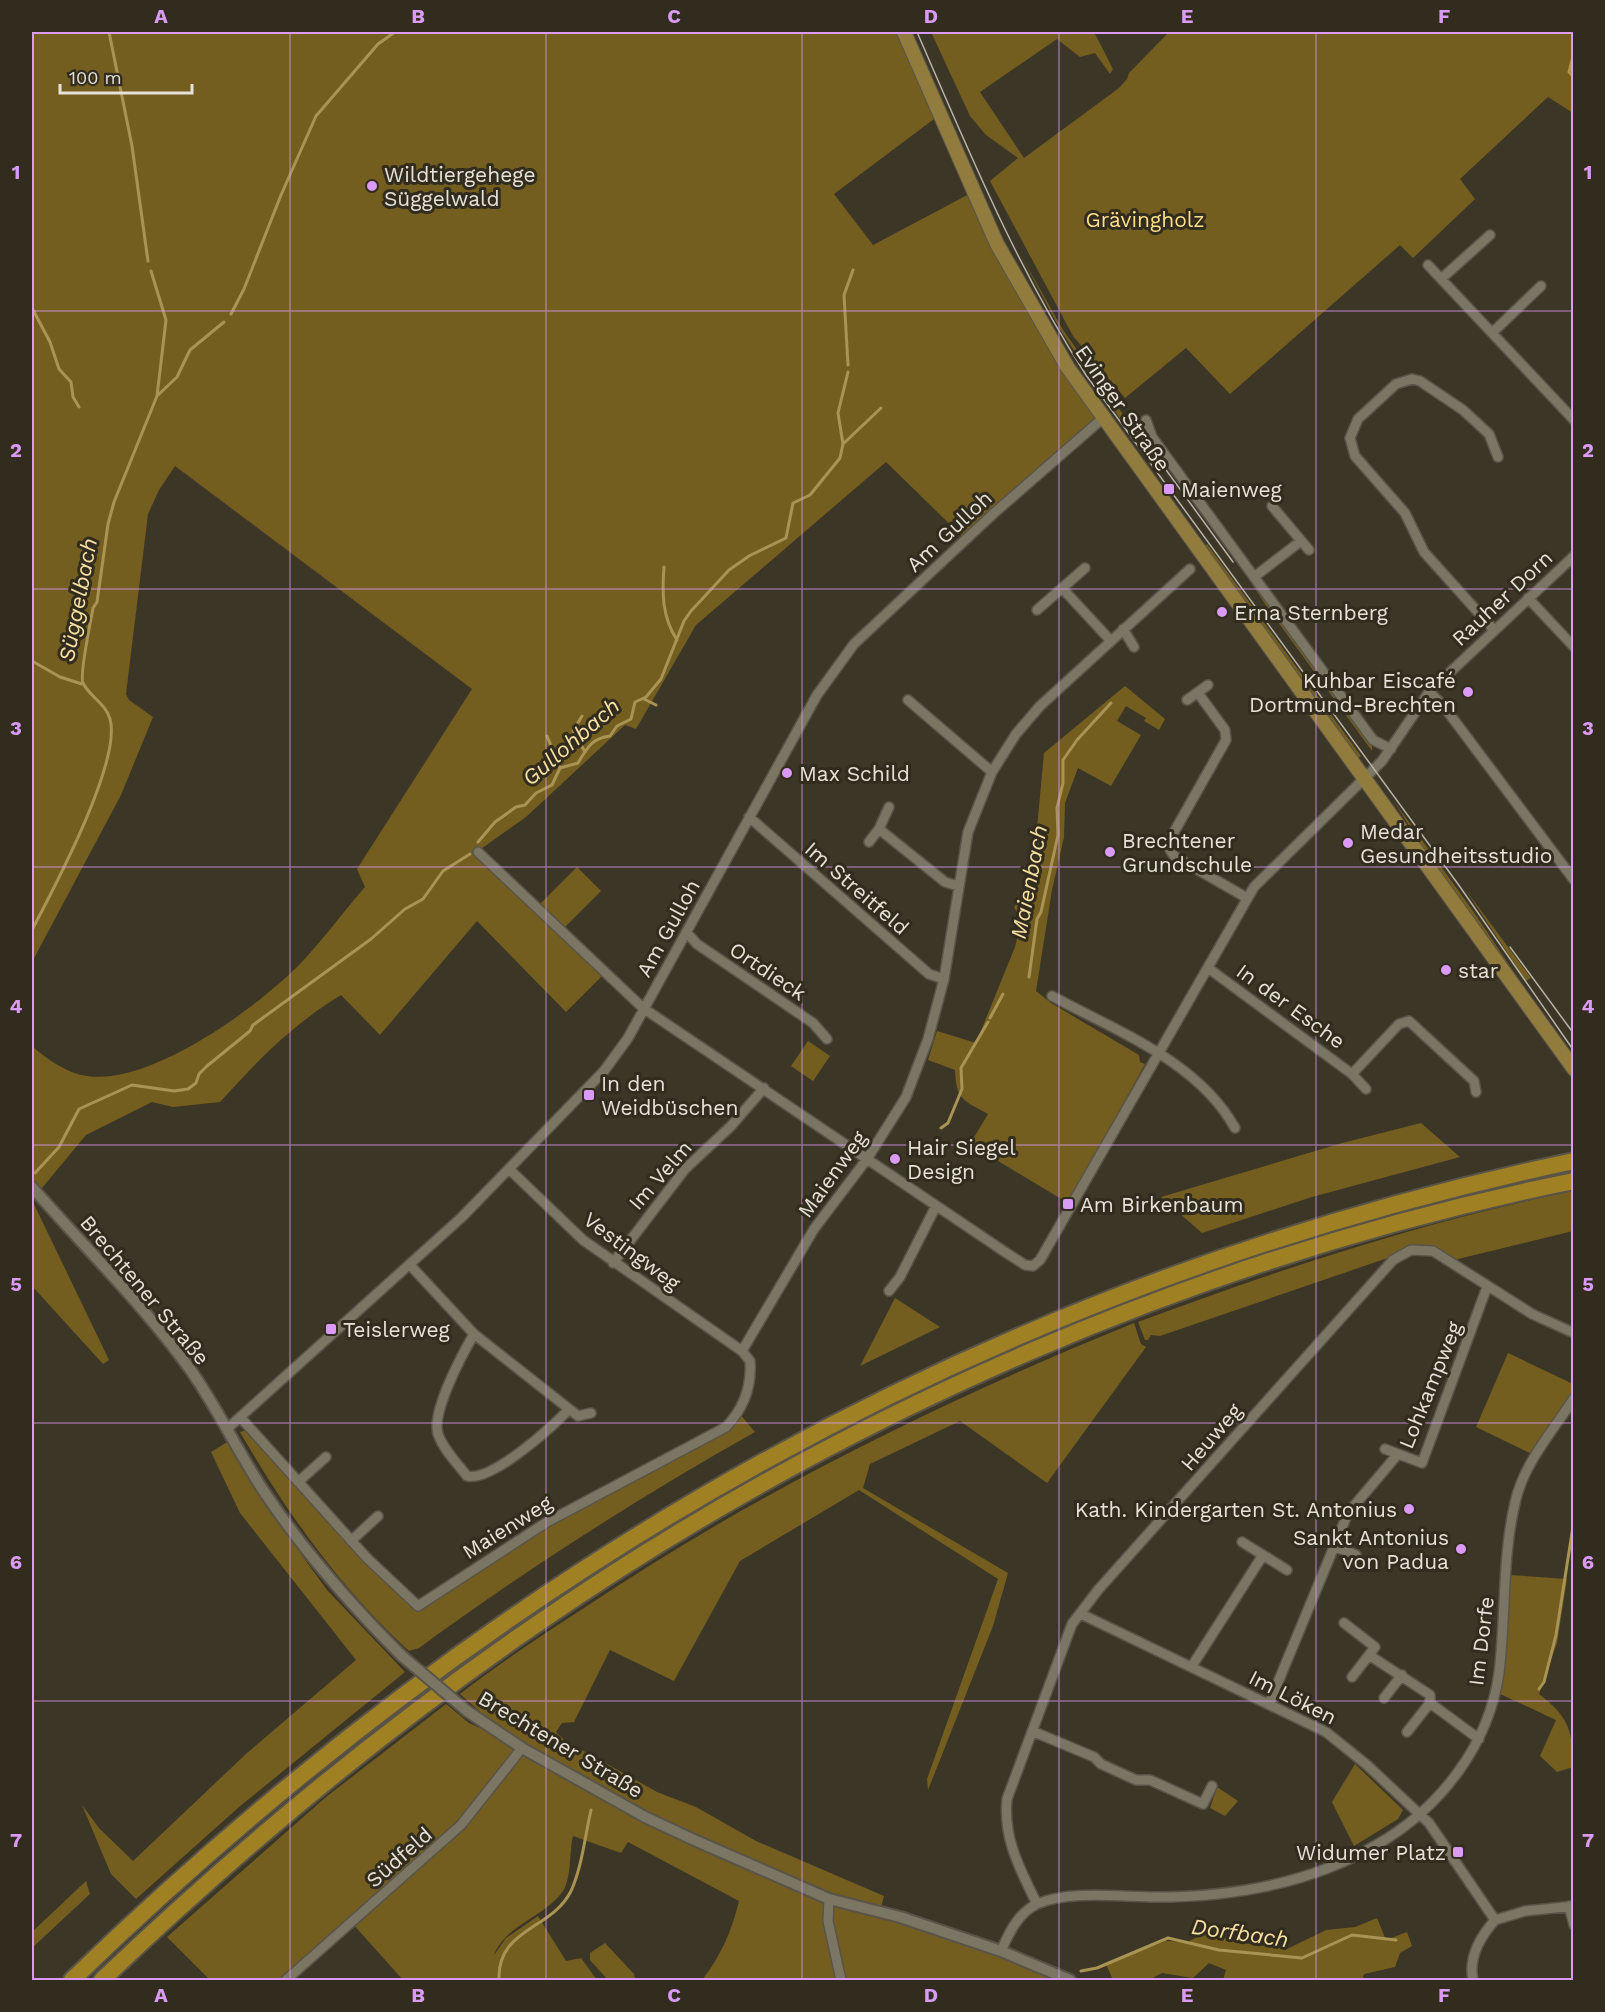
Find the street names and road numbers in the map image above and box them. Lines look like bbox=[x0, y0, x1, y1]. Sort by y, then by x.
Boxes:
street label: Evinger Straße bbox=[1070, 340, 1176, 476]
street label: Am Gulloh bbox=[901, 485, 997, 577]
street label: Rauher Dorn bbox=[1446, 545, 1558, 651]
street label: Im Streitfeld bbox=[800, 836, 914, 940]
street label: Am Gulloh bbox=[631, 875, 705, 981]
street label: Ortdieck bbox=[725, 936, 811, 1006]
street label: In der Esche bbox=[1232, 958, 1350, 1054]
street label: Maienweg bbox=[792, 1125, 872, 1222]
street label: Im Velm bbox=[623, 1135, 697, 1215]
street label: Vestingweg bbox=[579, 1207, 686, 1296]
street label: Brechtener Straße bbox=[75, 1210, 215, 1370]
street label: Lohkampweg bbox=[1393, 1317, 1467, 1452]
street label: Heuweg bbox=[1175, 1398, 1247, 1476]
street label: Maienweg bbox=[458, 1489, 557, 1564]
street label: Im Dorfe bbox=[1463, 1595, 1499, 1687]
street label: Im Löken bbox=[1245, 1664, 1341, 1730]
street label: Brechtener Straße bbox=[474, 1685, 648, 1803]
street label: Südfeld bbox=[361, 1822, 437, 1892]

